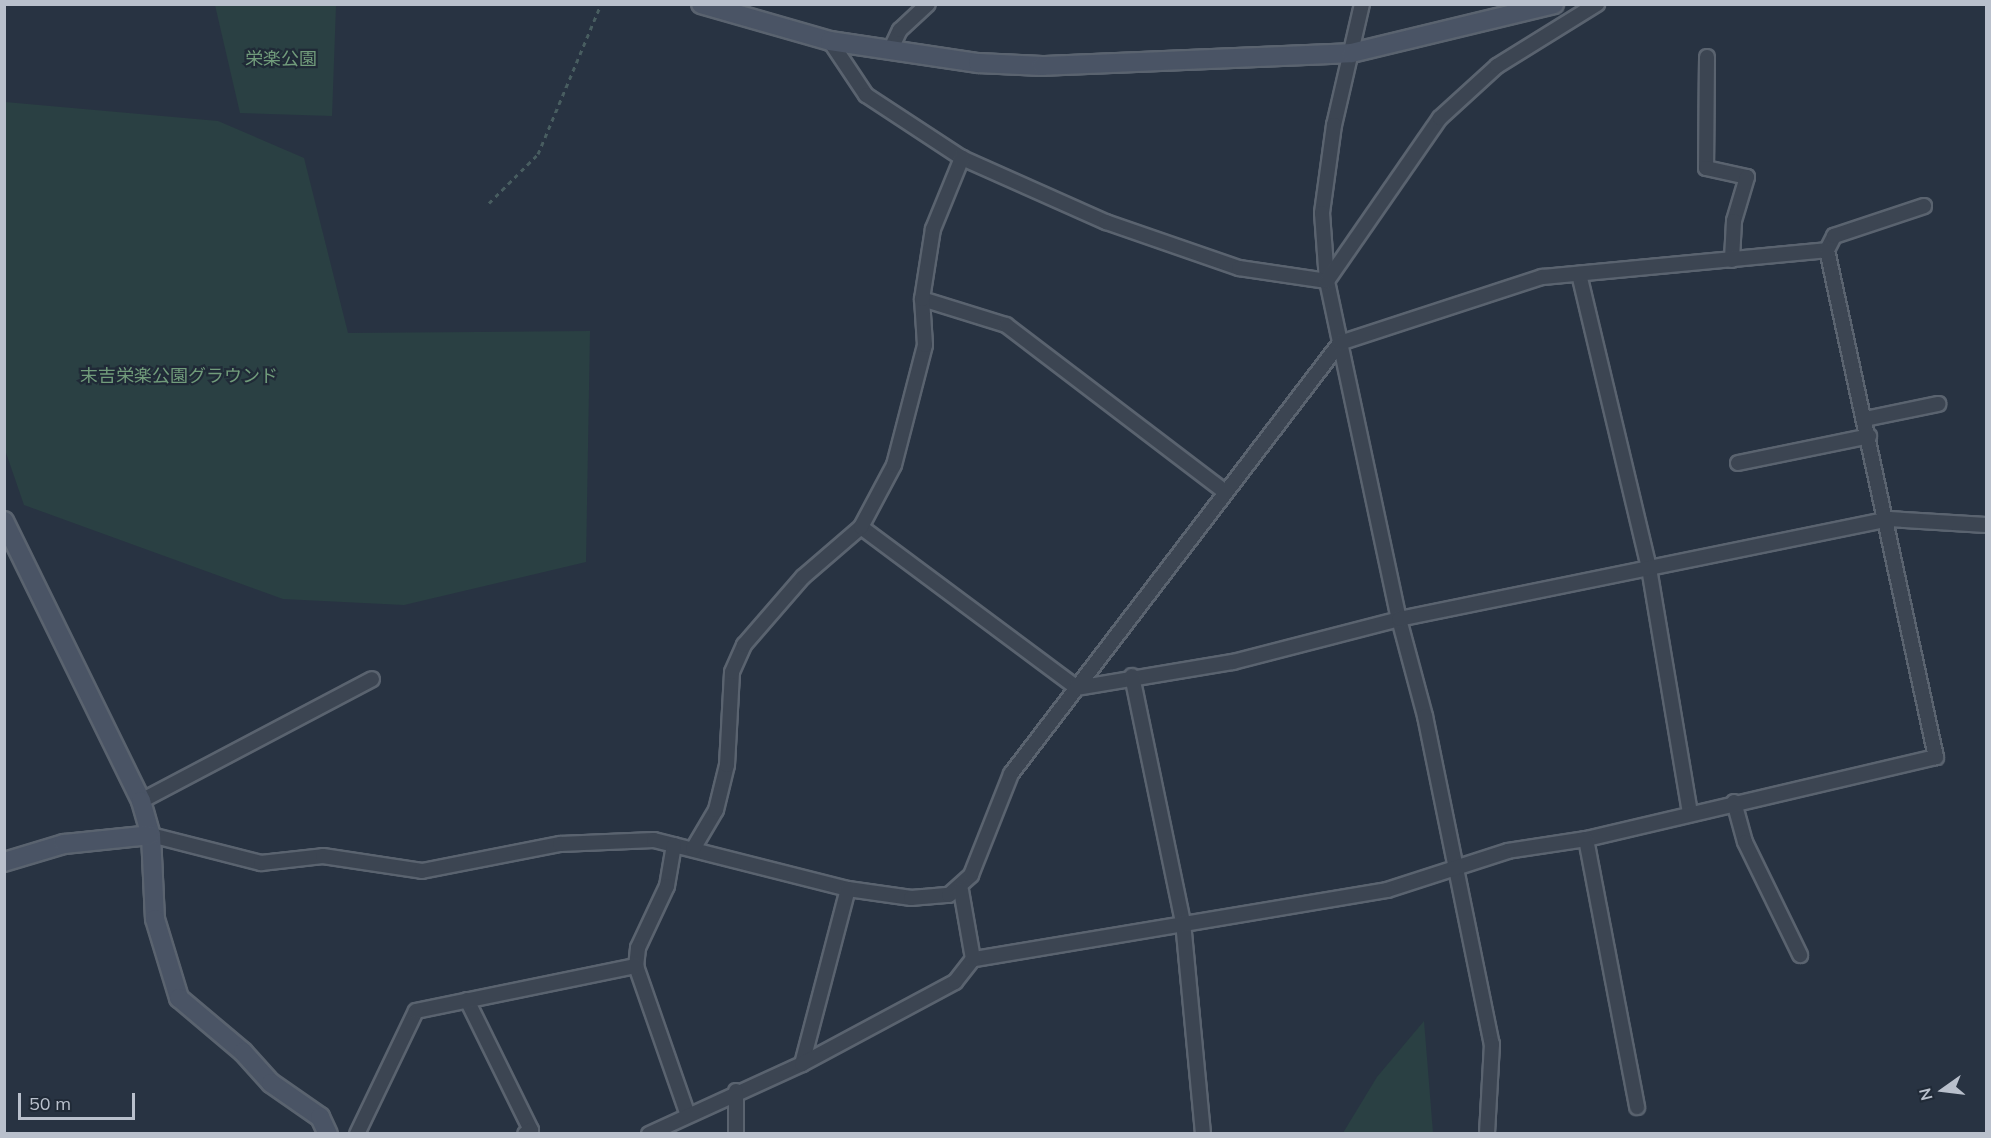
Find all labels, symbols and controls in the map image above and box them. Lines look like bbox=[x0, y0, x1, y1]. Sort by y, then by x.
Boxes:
park label: 栄楽公園 bbox=[245, 48, 317, 70]
park label: 末吉栄楽公園グラウンド bbox=[80, 365, 278, 387]
north arrow bbox=[1913, 1060, 1973, 1120]
scale bar bbox=[21, 1081, 138, 1119]
text: N bbox=[1914, 1086, 1937, 1103]
text: 50 m bbox=[29, 1092, 71, 1115]

